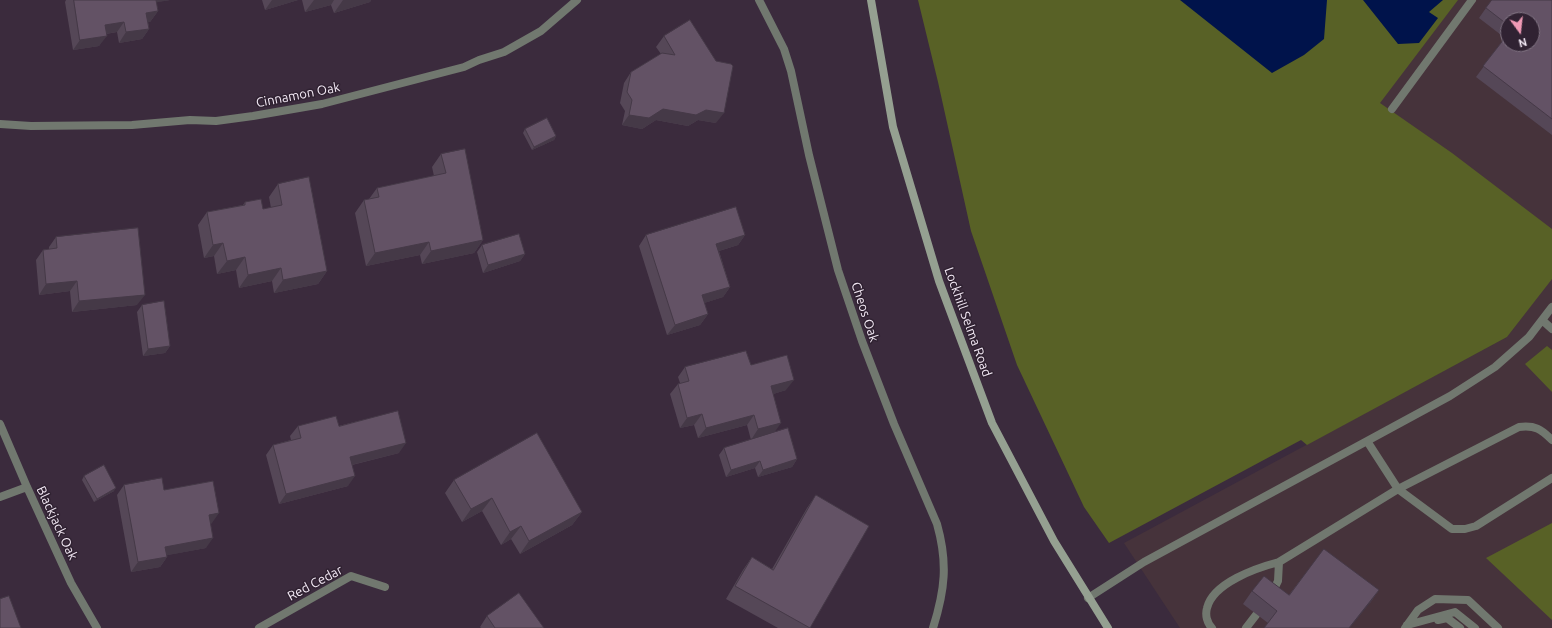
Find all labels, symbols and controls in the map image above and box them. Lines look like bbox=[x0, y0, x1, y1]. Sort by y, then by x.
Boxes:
north arrow bbox=[1500, 12, 1540, 52]
text: N bbox=[1517, 36, 1528, 49]
street label: Cinnamon Oak bbox=[255, 79, 341, 111]
street label: Lockhill Selma Road bbox=[941, 265, 995, 379]
street label: Cheos Oak bbox=[848, 280, 882, 344]
street label: Blackjack Oak bbox=[33, 484, 81, 562]
street label: Red Cedar bbox=[285, 562, 345, 604]

